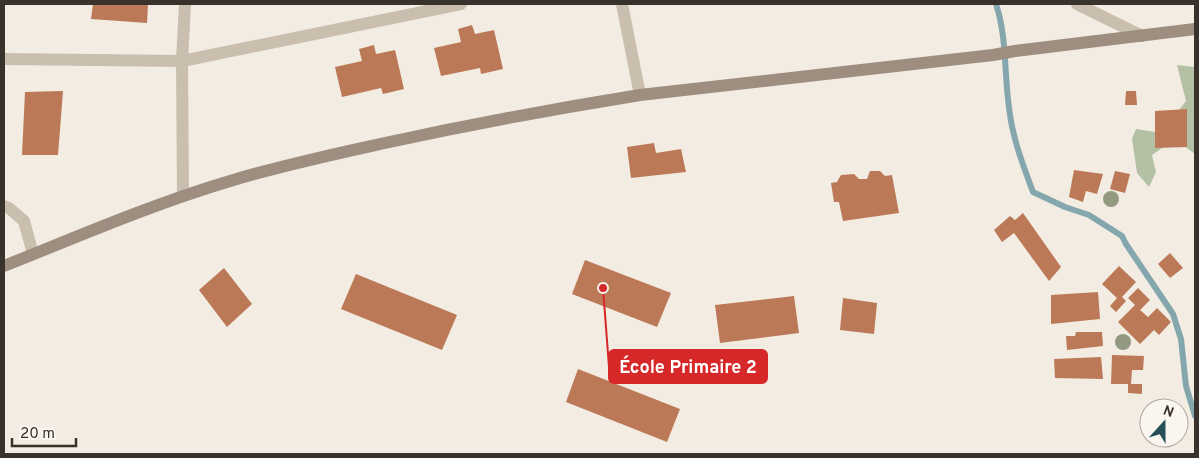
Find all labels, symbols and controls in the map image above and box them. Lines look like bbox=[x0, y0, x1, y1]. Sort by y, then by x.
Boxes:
callout: École Primaire 2 bbox=[609, 350, 767, 383]
text: École Primaire 2 bbox=[619, 355, 757, 380]
north arrow bbox=[1139, 398, 1189, 448]
text: N bbox=[1160, 403, 1176, 422]
scale bar bbox=[12, 416, 76, 448]
text: 20 m bbox=[20, 425, 55, 444]

